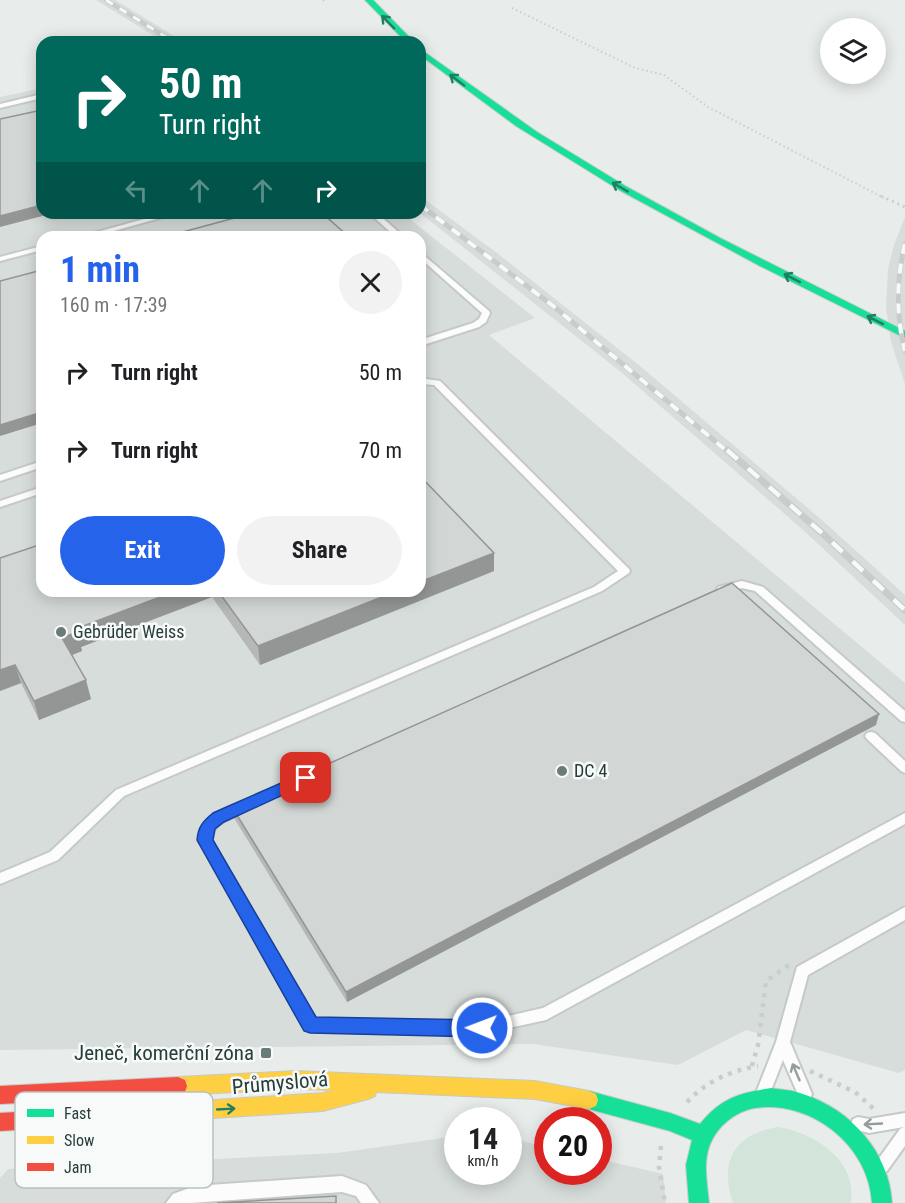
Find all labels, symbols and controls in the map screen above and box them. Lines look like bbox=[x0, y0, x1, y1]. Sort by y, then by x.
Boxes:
one-way arrow bbox=[381, 14, 396, 29]
map controls bbox=[820, 18, 886, 84]
button: layers bbox=[820, 18, 886, 84]
text: 50 m bbox=[159, 59, 242, 108]
icon: right bbox=[60, 60, 138, 138]
one-way arrow bbox=[449, 74, 465, 87]
text: Turn right bbox=[159, 109, 261, 141]
icon: left bbox=[120, 174, 153, 207]
icon: ahead bbox=[183, 174, 216, 207]
icon: ahead bbox=[246, 174, 279, 207]
icon: right bbox=[309, 174, 342, 207]
one-way arrow bbox=[612, 181, 629, 193]
text: 1 min bbox=[60, 249, 140, 291]
button: close bbox=[339, 251, 402, 314]
one-way arrow bbox=[784, 272, 802, 283]
text: 160 m · 17:39 bbox=[60, 293, 167, 317]
one-way arrow bbox=[866, 313, 884, 325]
icon: right bbox=[60, 356, 93, 389]
text: Turn right bbox=[111, 360, 198, 385]
text: 50 m bbox=[359, 360, 402, 385]
icon: right bbox=[60, 434, 93, 467]
text: Turn right bbox=[111, 438, 198, 463]
text: 70 m bbox=[359, 438, 402, 463]
button: Exit bbox=[60, 516, 225, 585]
button: Share bbox=[237, 516, 402, 585]
place label: Gebrüder Weiss bbox=[73, 621, 185, 642]
marker: Gebrüder Weiss bbox=[54, 625, 68, 639]
pin bbox=[280, 752, 331, 803]
place label: DC 4 bbox=[574, 760, 608, 781]
icon: arrive bbox=[289, 761, 322, 794]
marker: DC 4 bbox=[555, 764, 569, 778]
position arrow bbox=[450, 996, 514, 1060]
place label: Jeneč, komerční zóna bbox=[74, 1041, 254, 1065]
marker: Jeneč, komerční zóna bbox=[259, 1046, 273, 1060]
one-way arrow bbox=[790, 1064, 801, 1082]
street label: Průmyslová bbox=[231, 1067, 329, 1099]
legend bbox=[15, 1092, 213, 1188]
one-way arrow bbox=[216, 1103, 236, 1114]
text: Fast bbox=[64, 1104, 91, 1123]
speed limit sign: 20 bbox=[534, 1107, 612, 1185]
one-way arrow bbox=[864, 1119, 883, 1130]
text: 14 bbox=[468, 1121, 498, 1156]
text: Slow bbox=[64, 1131, 94, 1150]
text: km/h bbox=[468, 1152, 498, 1170]
text: Jam bbox=[64, 1158, 91, 1177]

